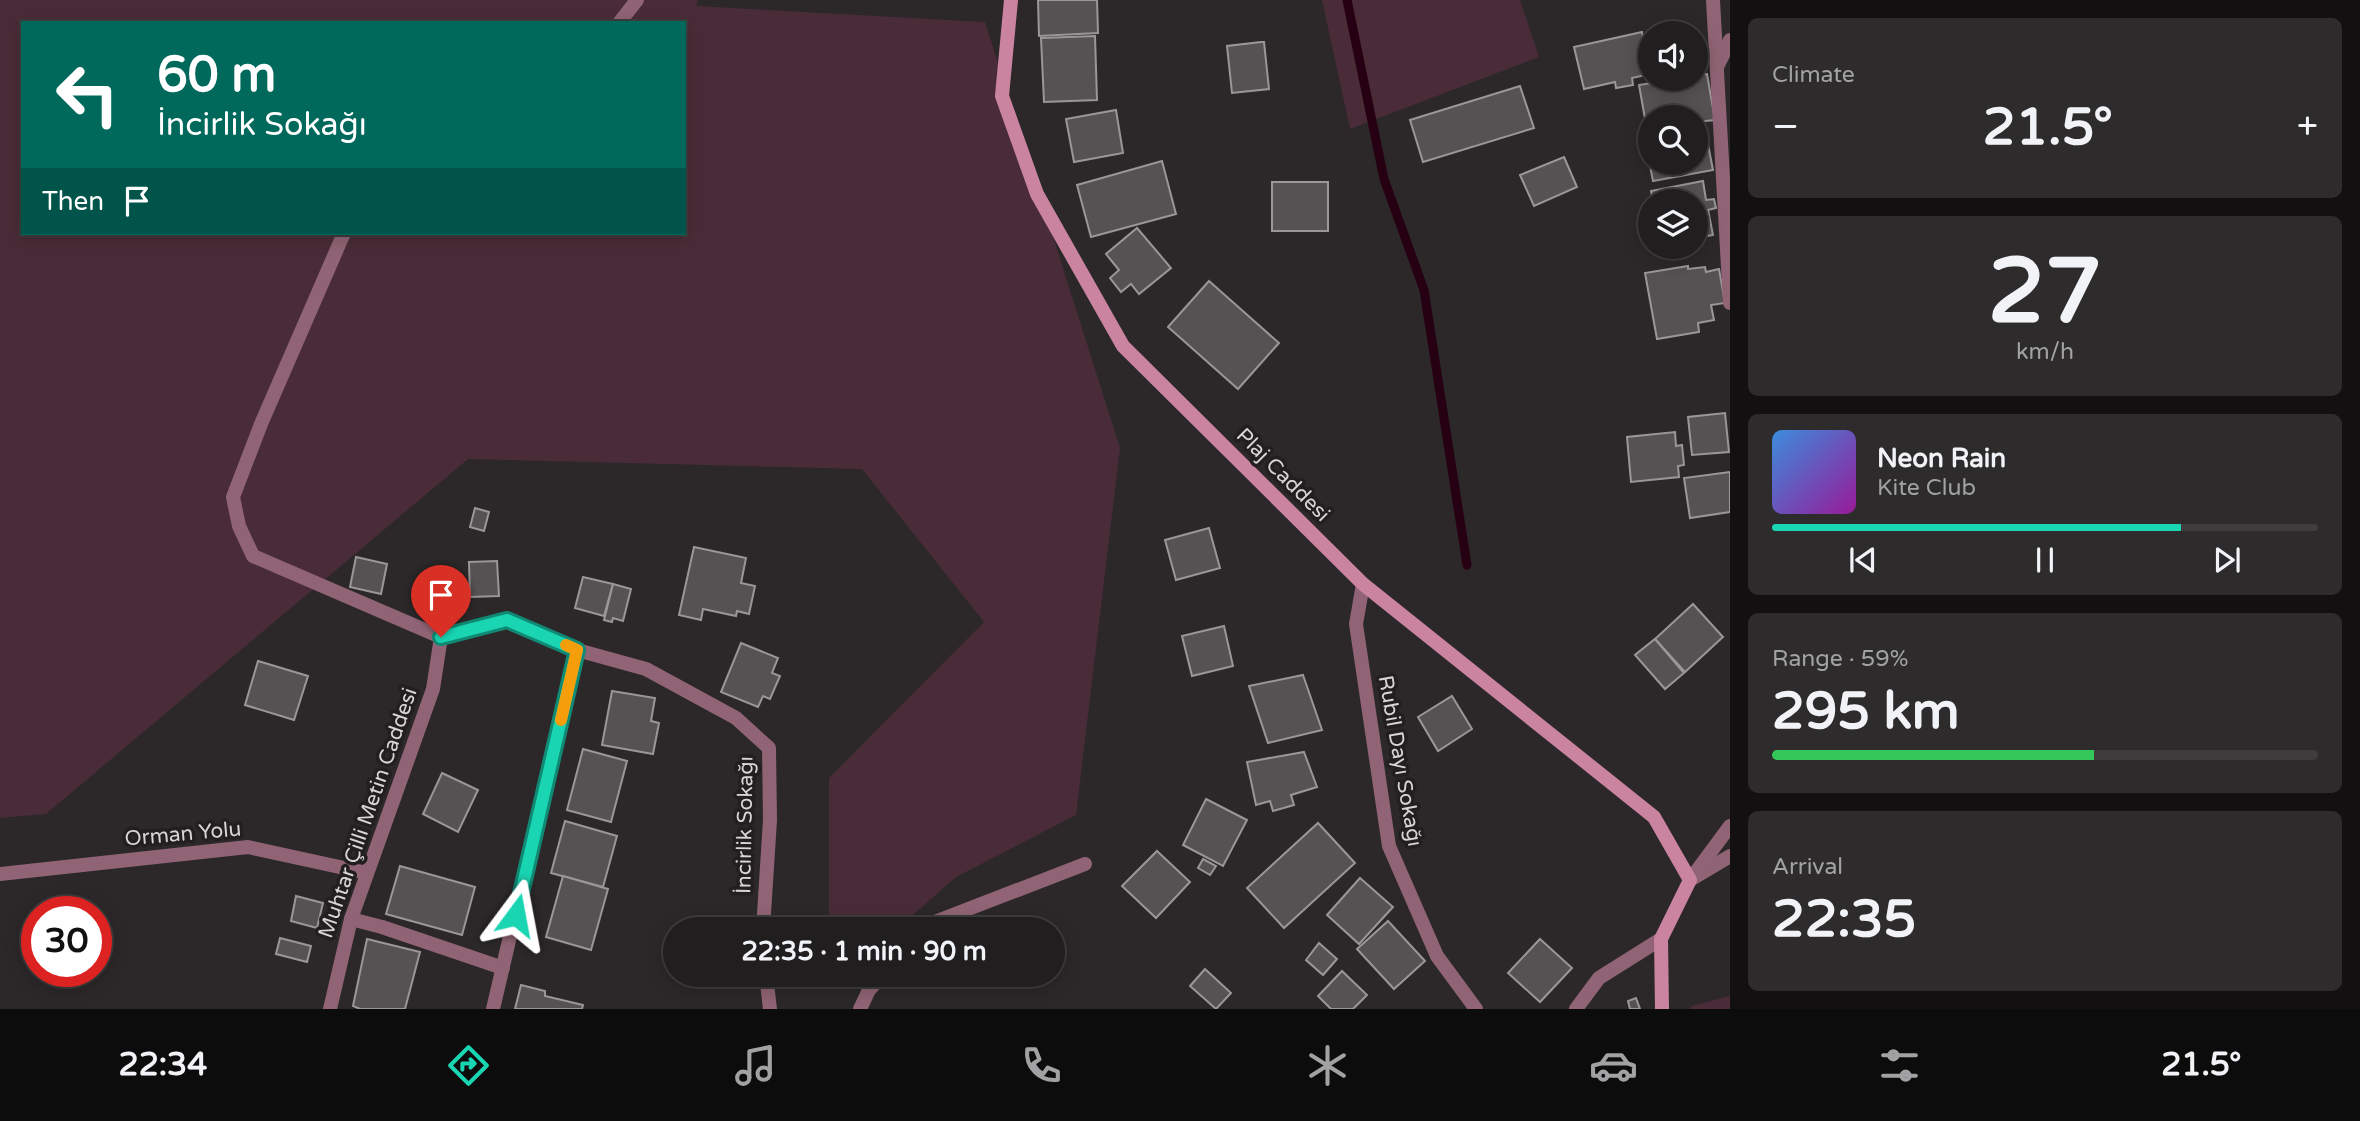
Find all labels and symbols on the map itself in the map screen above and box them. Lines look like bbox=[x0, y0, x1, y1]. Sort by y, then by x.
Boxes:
street label: Plaj Caddesi bbox=[1231, 423, 1335, 527]
pin bbox=[411, 565, 471, 637]
street label: Rubil Dayı Sokağı bbox=[1373, 674, 1427, 848]
street label: Muhtar Çilli Metin Caddesi bbox=[313, 685, 423, 941]
street label: İncirlik Sokağı bbox=[731, 756, 759, 894]
street label: Orman Yolu bbox=[124, 816, 242, 852]
position arrow bbox=[479, 878, 553, 952]
speed limit sign: 30 bbox=[21, 896, 112, 987]

